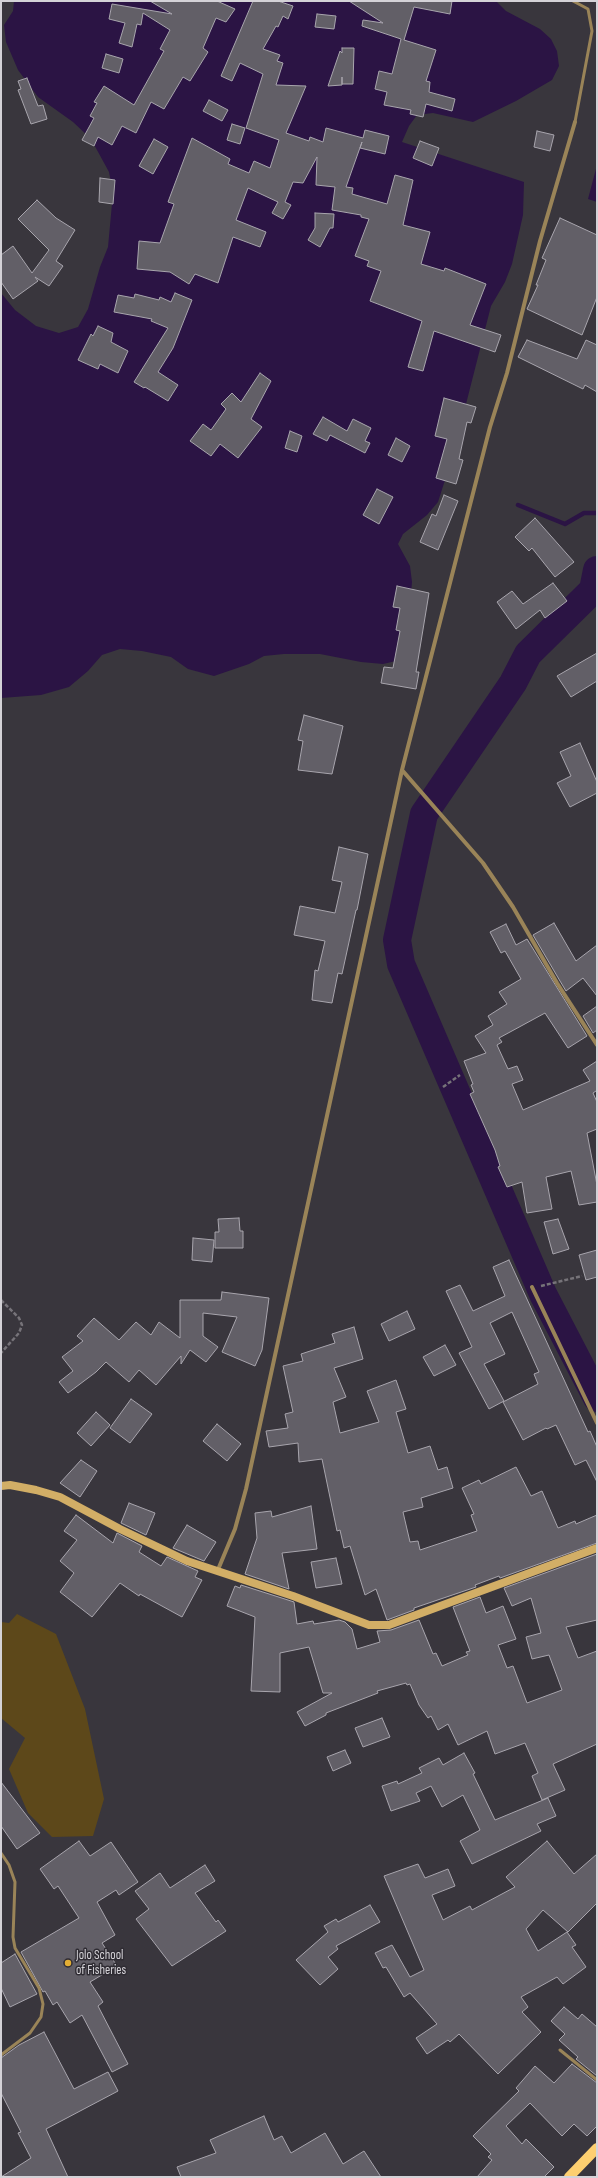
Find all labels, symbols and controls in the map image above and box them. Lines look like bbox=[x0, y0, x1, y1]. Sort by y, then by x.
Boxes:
place label: Jolo School of Fisheries bbox=[76, 1948, 126, 1979]
marker: Jolo School of Fisheries bbox=[63, 1958, 73, 1968]

